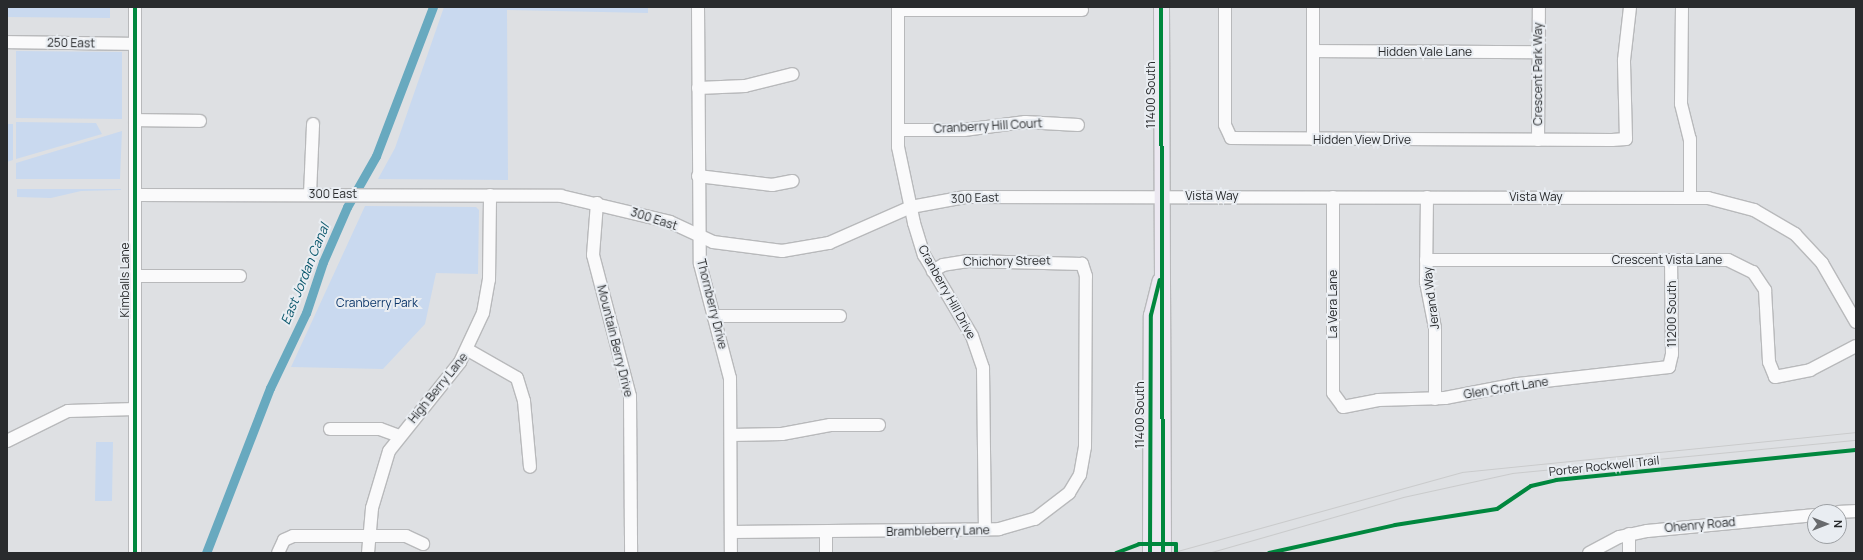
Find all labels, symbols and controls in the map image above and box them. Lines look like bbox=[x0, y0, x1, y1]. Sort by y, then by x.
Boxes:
street label: Crescent Park Way bbox=[1531, 22, 1545, 126]
street label: 250 East bbox=[47, 35, 95, 51]
street label: Hidden Vale Lane bbox=[1378, 45, 1472, 59]
street label: 11400 South bbox=[1144, 61, 1158, 129]
street label: Cranberry Hill Court bbox=[933, 116, 1043, 136]
street label: Hidden View Drive bbox=[1313, 133, 1411, 147]
street label: 300 East bbox=[309, 187, 357, 201]
street label: Vista Way bbox=[1185, 189, 1239, 203]
street label: 300 East bbox=[951, 190, 999, 206]
street label: Vista Way bbox=[1509, 190, 1563, 204]
street label: 300 East bbox=[629, 205, 679, 233]
water label: East Jordan Canal bbox=[278, 221, 332, 327]
street label: Kimballs Lane bbox=[118, 242, 132, 318]
street label: Cranberry Hill Drive bbox=[915, 243, 979, 341]
street label: Chichory Street bbox=[963, 253, 1051, 269]
street label: Crescent Vista Lane bbox=[1612, 253, 1722, 267]
street label: Thornberry Drive bbox=[694, 257, 730, 351]
street label: Jerand Way bbox=[1420, 266, 1442, 330]
street label: La Vera Lane bbox=[1326, 270, 1340, 338]
street label: 11200 South bbox=[1665, 281, 1679, 347]
street label: Mountain Berry Drive bbox=[594, 283, 636, 399]
park label: Cranberry Park bbox=[336, 296, 418, 310]
street label: High Berry Lane bbox=[405, 350, 471, 426]
street label: Glen Croft Lane bbox=[1462, 374, 1550, 402]
street label: 11400 South bbox=[1133, 381, 1147, 449]
street label: Porter Rockwell Trail bbox=[1548, 453, 1660, 479]
north arrow bbox=[1807, 504, 1847, 544]
street label: Ohenry Road bbox=[1664, 515, 1736, 535]
text: N bbox=[1831, 520, 1846, 528]
street label: Brambleberry Lane bbox=[886, 523, 990, 539]

